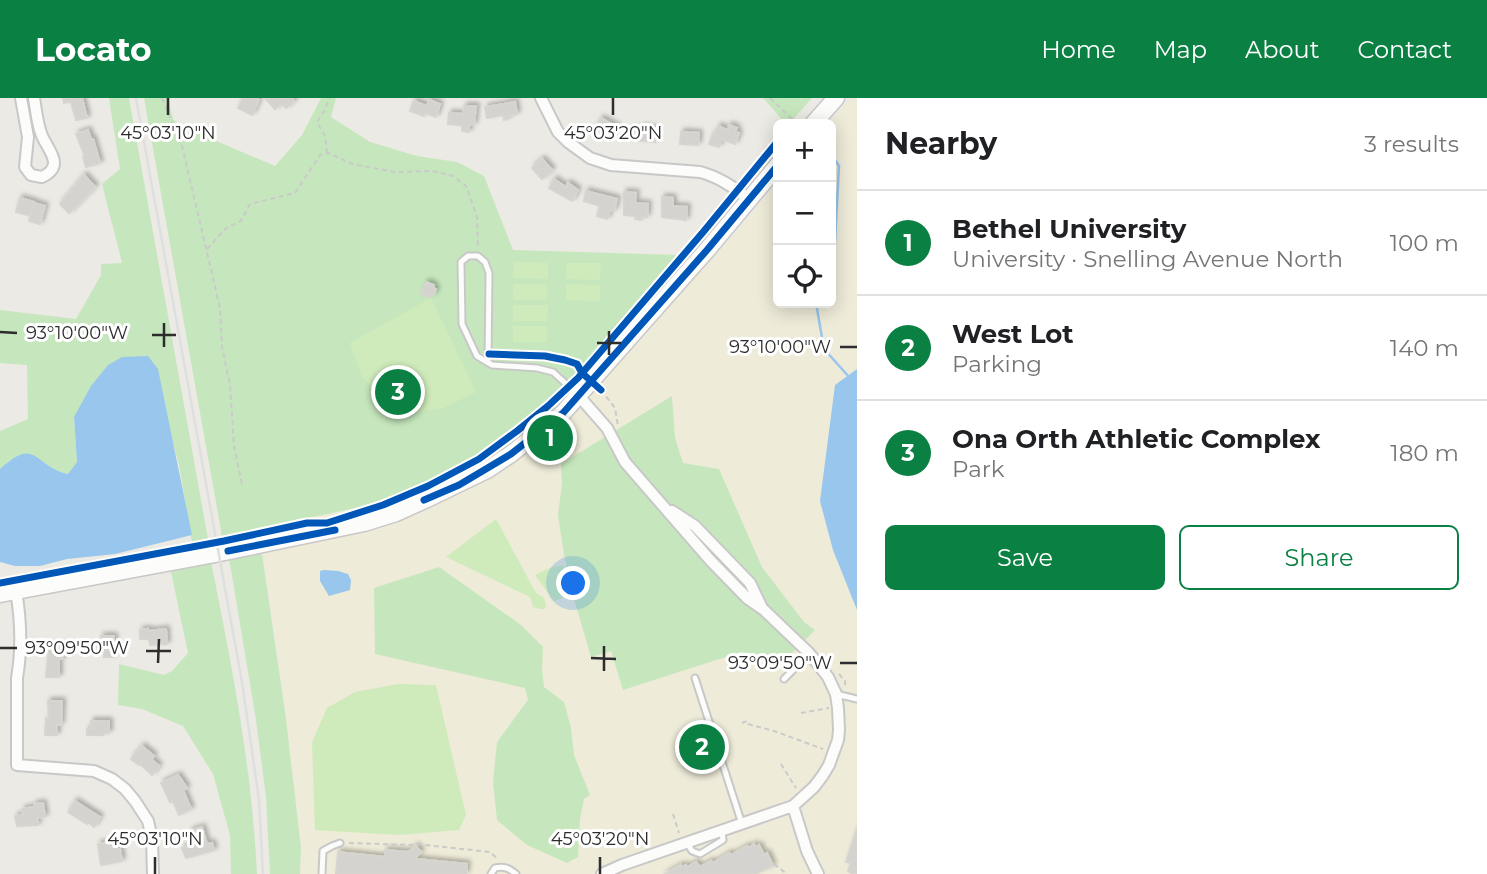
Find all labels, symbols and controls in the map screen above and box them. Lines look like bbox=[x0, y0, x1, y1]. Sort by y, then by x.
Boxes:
text: Locato bbox=[35, 29, 152, 69]
text: Home bbox=[1041, 35, 1116, 64]
text: Map bbox=[1154, 35, 1207, 64]
text: About bbox=[1245, 35, 1319, 64]
text: Contact bbox=[1357, 35, 1452, 64]
map controls bbox=[773, 119, 836, 308]
button: + bbox=[773, 119, 836, 182]
text: 45°03'10"N bbox=[120, 122, 216, 144]
text: 45°03'20"N bbox=[564, 122, 662, 144]
text: Nearby bbox=[885, 125, 997, 162]
text: 3 results bbox=[1364, 130, 1459, 158]
button: − bbox=[773, 182, 836, 245]
text: Bethel University bbox=[952, 213, 1186, 245]
text: 1 bbox=[903, 229, 913, 257]
text: 100 m bbox=[1390, 229, 1459, 257]
button: locate bbox=[773, 245, 836, 308]
text: University · Snelling Avenue North bbox=[952, 245, 1343, 273]
text: West Lot bbox=[952, 318, 1074, 350]
text: 93°10'00"W bbox=[26, 322, 128, 344]
text: 2 bbox=[901, 334, 915, 362]
text: 140 m bbox=[1390, 334, 1459, 362]
text: 93°10'00"W bbox=[729, 336, 831, 358]
text: Parking bbox=[952, 350, 1042, 378]
pin: 3 bbox=[375, 366, 421, 418]
pin: 1 bbox=[527, 412, 573, 464]
text: Ona Orth Athletic Complex bbox=[952, 423, 1321, 455]
text: 3 bbox=[901, 439, 915, 467]
text: 180 m bbox=[1390, 439, 1459, 467]
text: Park bbox=[952, 455, 1005, 483]
button: Save bbox=[885, 525, 1165, 590]
button: Share bbox=[1179, 525, 1459, 590]
your location bbox=[556, 566, 590, 600]
text: 93°09'50"W bbox=[25, 637, 129, 659]
text: 93°09'50"W bbox=[728, 652, 832, 674]
pin: 2 bbox=[679, 721, 725, 773]
text: 45°03'10"N bbox=[107, 828, 203, 850]
text: 45°03'20"N bbox=[551, 828, 649, 850]

